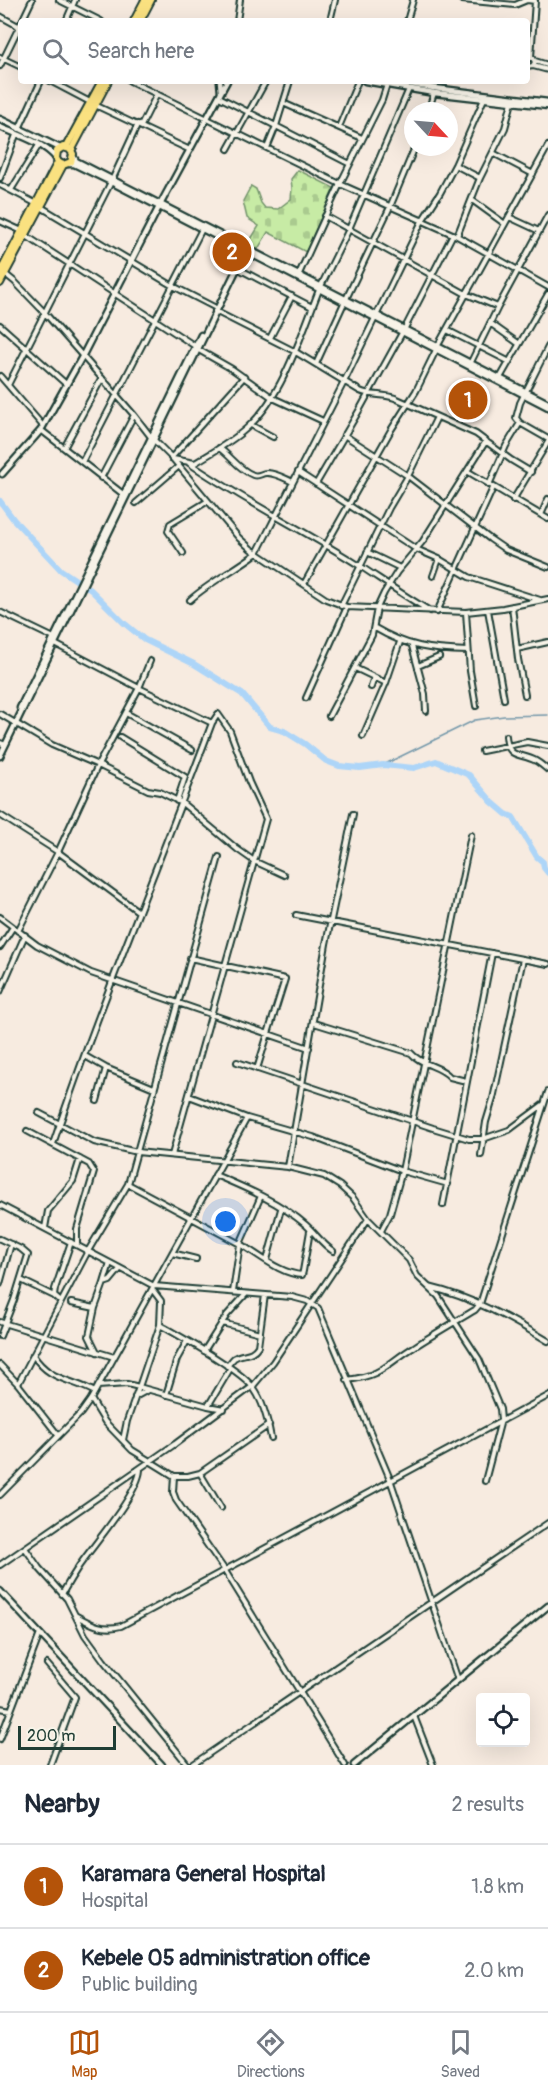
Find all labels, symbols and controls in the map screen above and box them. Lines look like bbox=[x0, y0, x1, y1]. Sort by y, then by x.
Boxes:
search box bbox=[18, 18, 530, 84]
icon: search bbox=[39, 35, 72, 68]
text: Search here bbox=[87, 37, 194, 65]
north arrow bbox=[404, 102, 458, 156]
pin: 2 bbox=[212, 230, 252, 274]
pin: 1 bbox=[448, 378, 488, 422]
your location bbox=[211, 1207, 240, 1236]
map controls bbox=[476, 1693, 530, 1747]
button: locate bbox=[476, 1693, 530, 1747]
scale bar bbox=[18, 1723, 116, 1750]
text: 200 m bbox=[27, 1726, 75, 1746]
text: Nearby bbox=[24, 1788, 100, 1820]
text: 2 results bbox=[452, 1792, 524, 1817]
text: Karamara General Hospital bbox=[81, 1860, 326, 1888]
text: 1 bbox=[40, 1874, 47, 1899]
text: 1.8 km bbox=[471, 1874, 524, 1899]
text: Hospital bbox=[81, 1888, 148, 1913]
text: Kebele 05 administration office bbox=[81, 1944, 370, 1972]
text: 2 bbox=[38, 1958, 49, 1983]
text: 2.0 km bbox=[464, 1958, 524, 1983]
text: Public building bbox=[81, 1972, 197, 1997]
tab: Map bbox=[68, 2026, 101, 2082]
tab: Directions bbox=[237, 2026, 305, 2082]
tab: Saved bbox=[440, 2026, 480, 2082]

